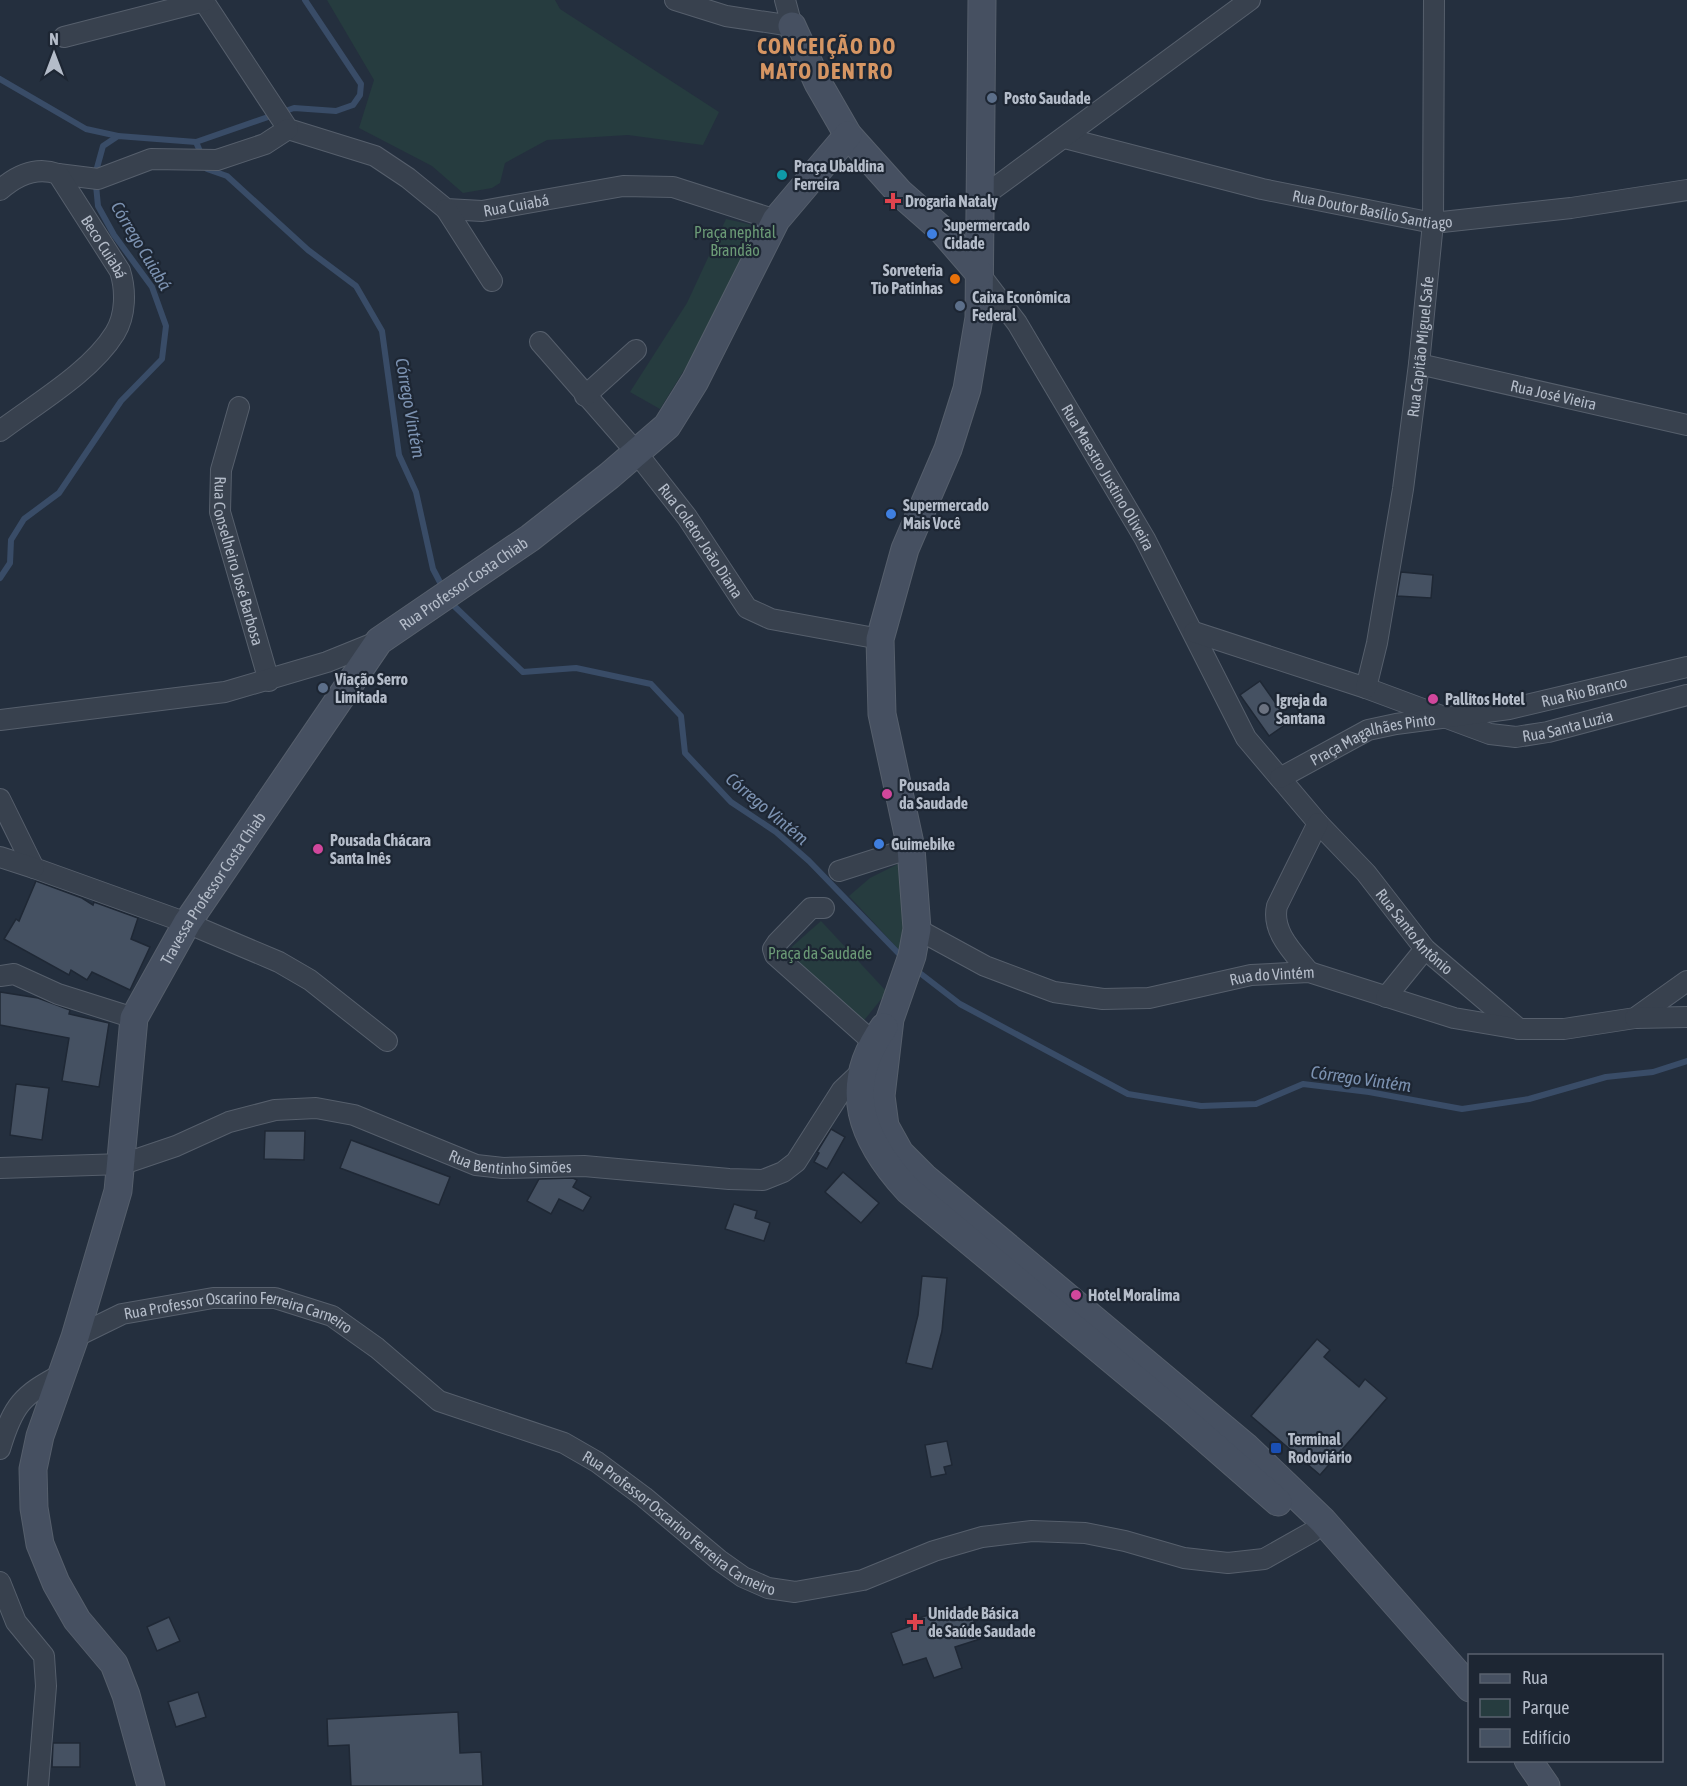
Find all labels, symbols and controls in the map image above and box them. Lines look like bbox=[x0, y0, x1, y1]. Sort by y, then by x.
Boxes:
north arrow bbox=[24, 24, 84, 84]
text: N bbox=[49, 30, 59, 48]
district label: CONCEIÇÃO DO MATO DENTRO bbox=[757, 33, 897, 84]
place label: Posto Saudade bbox=[1004, 89, 1091, 107]
marker: Posto Saudade bbox=[985, 91, 999, 105]
place label: Praça Ubaldina Ferreira bbox=[794, 157, 884, 193]
marker: Praça Ubaldina Ferreira bbox=[775, 168, 789, 182]
street label: Rua Doutor Basílio Santiago bbox=[1291, 186, 1453, 232]
street label: Rua Cuiabá bbox=[482, 190, 550, 220]
place label: Drogaria Nataly bbox=[905, 192, 998, 210]
marker: Drogaria Nataly bbox=[886, 194, 900, 208]
water label: Córrego Cuiabá bbox=[107, 198, 176, 294]
street label: Beco Cuiabá bbox=[78, 212, 131, 280]
place label: Supermercado Cidade bbox=[944, 216, 1030, 252]
park label: Praça nephtal Brandão bbox=[694, 223, 777, 259]
marker: Supermercado Cidade bbox=[925, 227, 939, 241]
place label: Sorveteria Tio Patinhas bbox=[871, 261, 943, 297]
marker: Sorveteria Tio Patinhas bbox=[948, 272, 962, 286]
street label: Rua Capitão Miguel Safe bbox=[1403, 275, 1437, 418]
place label: Caixa Econômica Federal bbox=[972, 288, 1071, 324]
marker: Caixa Econômica Federal bbox=[953, 299, 967, 313]
water label: Córrego Vintém bbox=[391, 356, 430, 460]
street label: Rua José Vieira bbox=[1509, 376, 1598, 413]
street label: Rua Maestro Justino Oliveira bbox=[1058, 401, 1158, 553]
street label: Rua Conselheiro José Barbosa bbox=[211, 476, 267, 648]
street label: Rua Coletor João Diana bbox=[655, 480, 747, 601]
place label: Supermercado Mais Você bbox=[903, 496, 989, 532]
marker: Supermercado Mais Você bbox=[884, 507, 898, 521]
street label: Rua Professor Costa Chiab bbox=[396, 533, 531, 634]
place label: Viação Serro Limitada bbox=[334, 670, 408, 706]
street label: Rua Rio Branco bbox=[1539, 672, 1629, 710]
marker: Viação Serro Limitada bbox=[316, 681, 330, 695]
place label: Pallitos Hotel bbox=[1445, 690, 1525, 708]
place label: Igreja da Santana bbox=[1276, 691, 1327, 727]
marker: Pallitos Hotel bbox=[1426, 692, 1440, 706]
marker: Igreja da Santana bbox=[1257, 702, 1271, 716]
street label: Rua Santa Luzia bbox=[1521, 706, 1615, 745]
street label: Praça Magalhães Pinto bbox=[1307, 710, 1436, 769]
water label: Córrego Vintém bbox=[722, 768, 813, 849]
place label: Pousada da Saudade bbox=[899, 776, 968, 812]
marker: Pousada da Saudade bbox=[880, 787, 894, 801]
street label: Travessa Professor Costa Chiab bbox=[157, 808, 269, 968]
place label: Pousada Chácara Santa Inês bbox=[330, 831, 431, 867]
place label: Guimebike bbox=[891, 835, 955, 853]
marker: Guimebike bbox=[872, 837, 886, 851]
marker: Pousada Chácara Santa Inês bbox=[311, 842, 325, 856]
street label: Rua Santo Antônio bbox=[1372, 885, 1457, 978]
park label: Praça da Saudade bbox=[768, 944, 872, 963]
street label: Rua do Vintém bbox=[1228, 963, 1315, 989]
water label: Córrego Vintém bbox=[1309, 1061, 1413, 1096]
street label: Rua Bentinho Simões bbox=[446, 1146, 572, 1177]
place label: Hotel Moralima bbox=[1088, 1286, 1180, 1304]
marker: Hotel Moralima bbox=[1069, 1288, 1083, 1302]
street label: Rua Professor Oscarino Ferreira Carneiro bbox=[122, 1289, 356, 1337]
place label: Terminal Rodoviário bbox=[1288, 1430, 1353, 1466]
marker: Terminal Rodoviário bbox=[1269, 1441, 1283, 1455]
street label: Rua Professor Oscarino Ferreira Carneiro bbox=[580, 1447, 777, 1598]
place label: Unidade Básica de Saúde Saudade bbox=[928, 1604, 1036, 1640]
marker: Unidade Básica de Saúde Saudade bbox=[906, 1613, 924, 1631]
legend bbox=[1468, 1654, 1663, 1762]
text: Rua bbox=[1522, 1667, 1548, 1688]
text: Parque bbox=[1522, 1697, 1570, 1718]
text: Edifício bbox=[1522, 1727, 1571, 1748]

